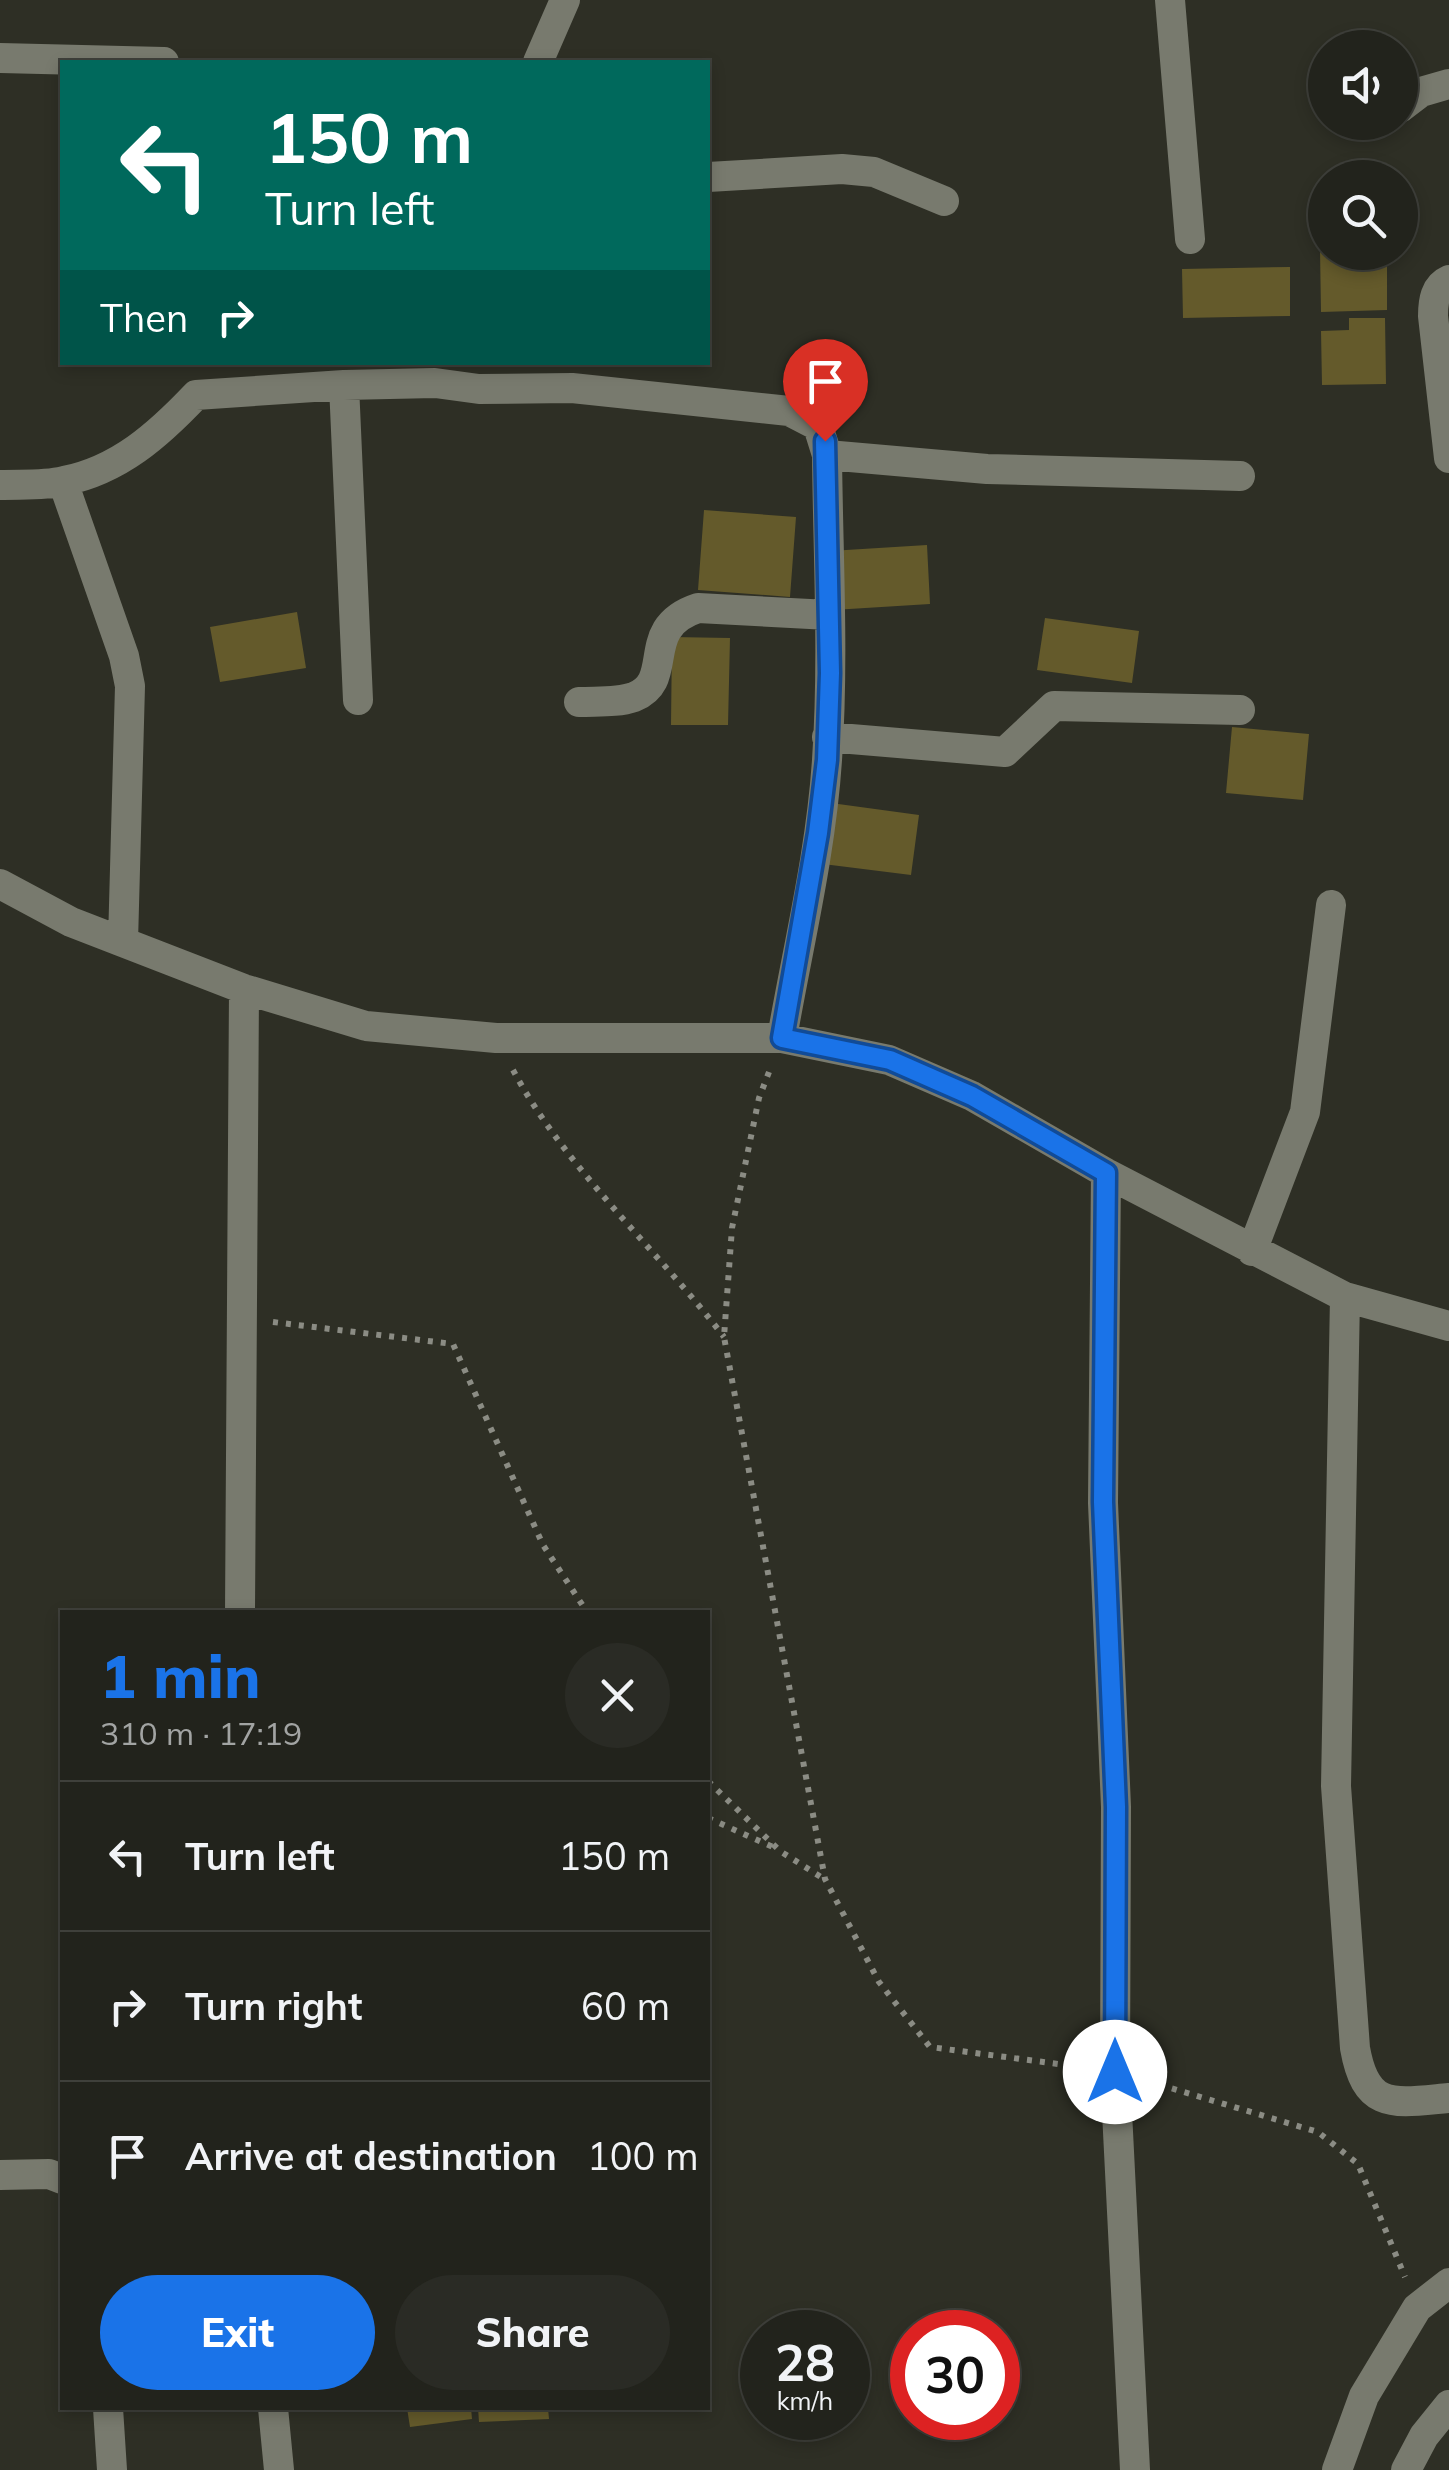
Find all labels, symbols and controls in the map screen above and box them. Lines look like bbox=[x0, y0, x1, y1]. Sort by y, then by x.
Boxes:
map controls bbox=[1308, 30, 1418, 270]
button: sound bbox=[1308, 30, 1418, 140]
text: 150 m bbox=[265, 93, 473, 181]
icon: left bbox=[100, 100, 230, 230]
button: search bbox=[1308, 160, 1418, 270]
text: Turn left bbox=[265, 180, 434, 236]
icon: right bbox=[208, 290, 263, 345]
text: Then bbox=[100, 294, 188, 342]
pin bbox=[783, 339, 868, 442]
icon: arrive bbox=[798, 354, 853, 409]
text: 1 min bbox=[100, 1638, 261, 1713]
button: close bbox=[565, 1643, 670, 1748]
text: 310 m · 17:19 bbox=[100, 1713, 302, 1753]
icon: left bbox=[100, 1829, 155, 1884]
text: Turn left bbox=[185, 1832, 335, 1880]
text: 150 m bbox=[558, 1832, 670, 1880]
icon: right bbox=[100, 1979, 155, 2034]
text: Turn right bbox=[185, 1982, 362, 2030]
text: 60 m bbox=[581, 1982, 670, 2030]
position arrow bbox=[1063, 2020, 1167, 2124]
icon: arrive bbox=[100, 2129, 155, 2184]
text: Arrive at destination bbox=[185, 2132, 557, 2180]
text: 100 m bbox=[587, 2132, 699, 2180]
button: Exit bbox=[100, 2275, 375, 2390]
button: Share bbox=[395, 2275, 670, 2390]
speed limit sign: 30 bbox=[890, 2310, 1020, 2440]
text: 28 bbox=[775, 2331, 835, 2394]
text: km/h bbox=[777, 2385, 833, 2416]

